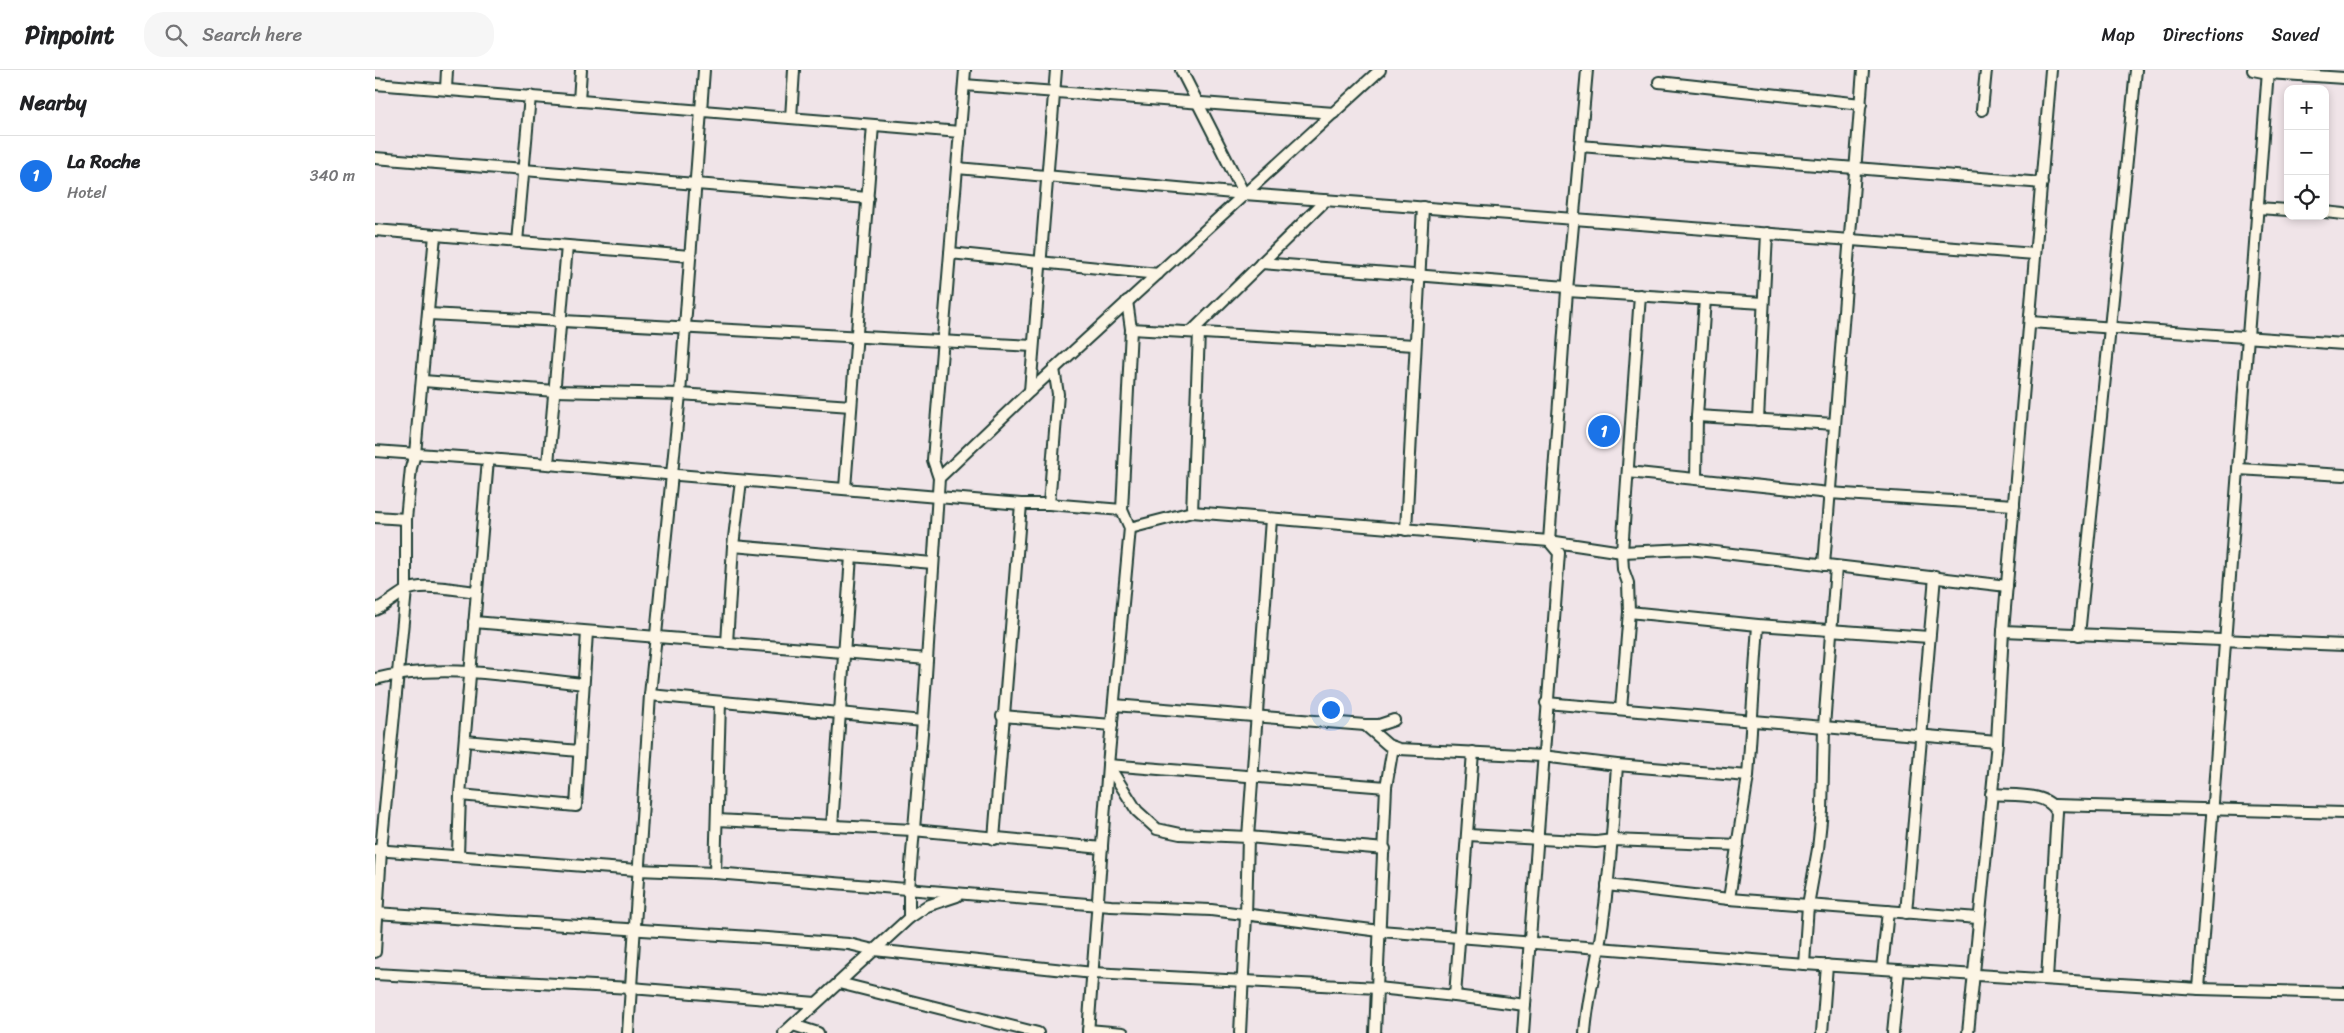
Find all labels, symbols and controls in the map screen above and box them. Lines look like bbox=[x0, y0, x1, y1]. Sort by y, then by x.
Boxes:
search box bbox=[144, 12, 494, 57]
text: Pinpoint bbox=[25, 14, 114, 56]
text: Search here bbox=[202, 18, 302, 51]
text: Map bbox=[2102, 19, 2135, 51]
text: Directions bbox=[2163, 19, 2244, 51]
text: Saved bbox=[2272, 19, 2319, 51]
icon: search bbox=[162, 21, 190, 49]
text: Nearby bbox=[20, 84, 86, 122]
map controls bbox=[2284, 85, 2329, 220]
button: + bbox=[2284, 85, 2329, 130]
button: − bbox=[2284, 130, 2329, 175]
text: La Roche bbox=[67, 145, 140, 178]
text: 1 bbox=[33, 161, 39, 190]
text: 340 m bbox=[310, 161, 355, 190]
button: locate bbox=[2284, 175, 2329, 220]
text: Hotel bbox=[67, 178, 106, 207]
pin: 1 bbox=[1588, 412, 1620, 450]
your location bbox=[1318, 697, 1344, 723]

